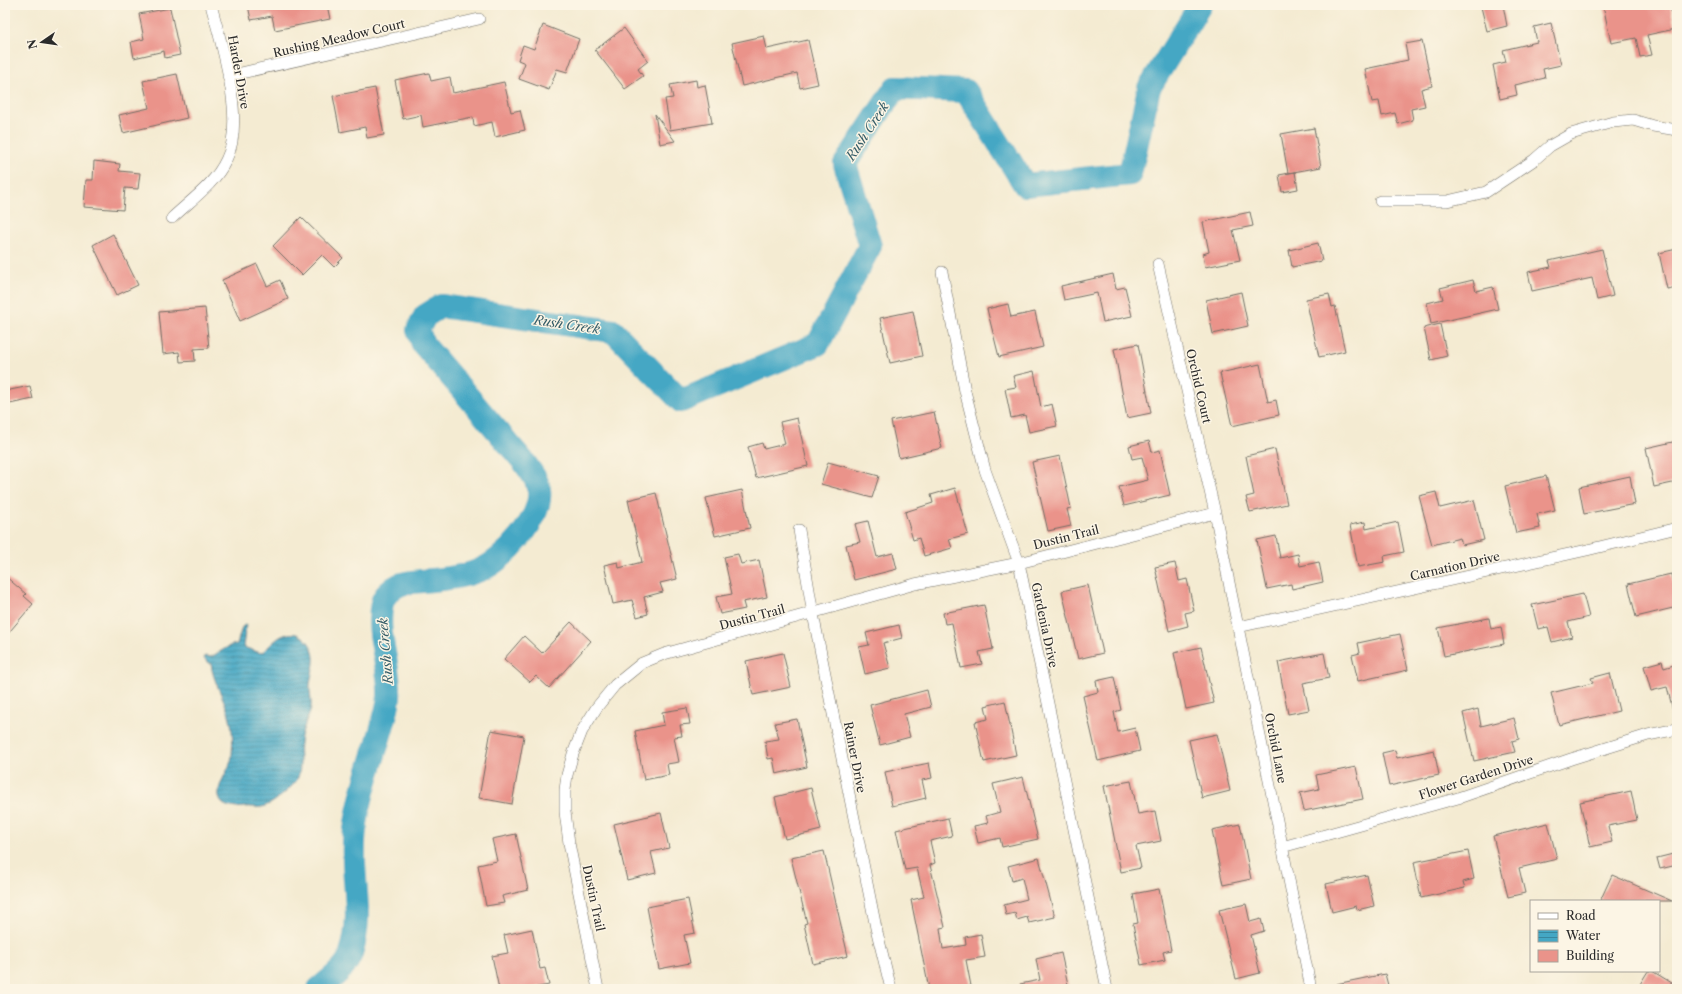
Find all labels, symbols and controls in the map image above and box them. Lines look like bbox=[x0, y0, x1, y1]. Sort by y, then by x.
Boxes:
street label: Rushing Meadow Court bbox=[272, 15, 407, 60]
north arrow bbox=[22, 22, 62, 62]
street label: Harder Drive bbox=[225, 34, 253, 110]
text: N bbox=[24, 38, 40, 50]
water label: Rush Creek bbox=[842, 99, 892, 164]
water label: Rush Creek bbox=[532, 311, 601, 337]
street label: Orchid Court bbox=[1183, 347, 1215, 426]
street label: Dustin Trail bbox=[1031, 521, 1101, 552]
street label: Carnation Drive bbox=[1409, 548, 1502, 584]
street label: Gardenia Drive bbox=[1029, 581, 1061, 669]
street label: Dustin Trail bbox=[718, 601, 787, 633]
water label: Rush Creek bbox=[374, 617, 396, 686]
street label: Orchid Lane bbox=[1262, 712, 1290, 785]
street label: Rainer Drive bbox=[841, 720, 869, 794]
street label: Flower Garden Drive bbox=[1417, 751, 1535, 803]
street label: Dustin Trail bbox=[580, 863, 608, 933]
legend bbox=[1530, 900, 1660, 972]
text: Road bbox=[1566, 908, 1596, 923]
text: Water bbox=[1565, 928, 1600, 943]
text: Building bbox=[1566, 948, 1614, 963]

